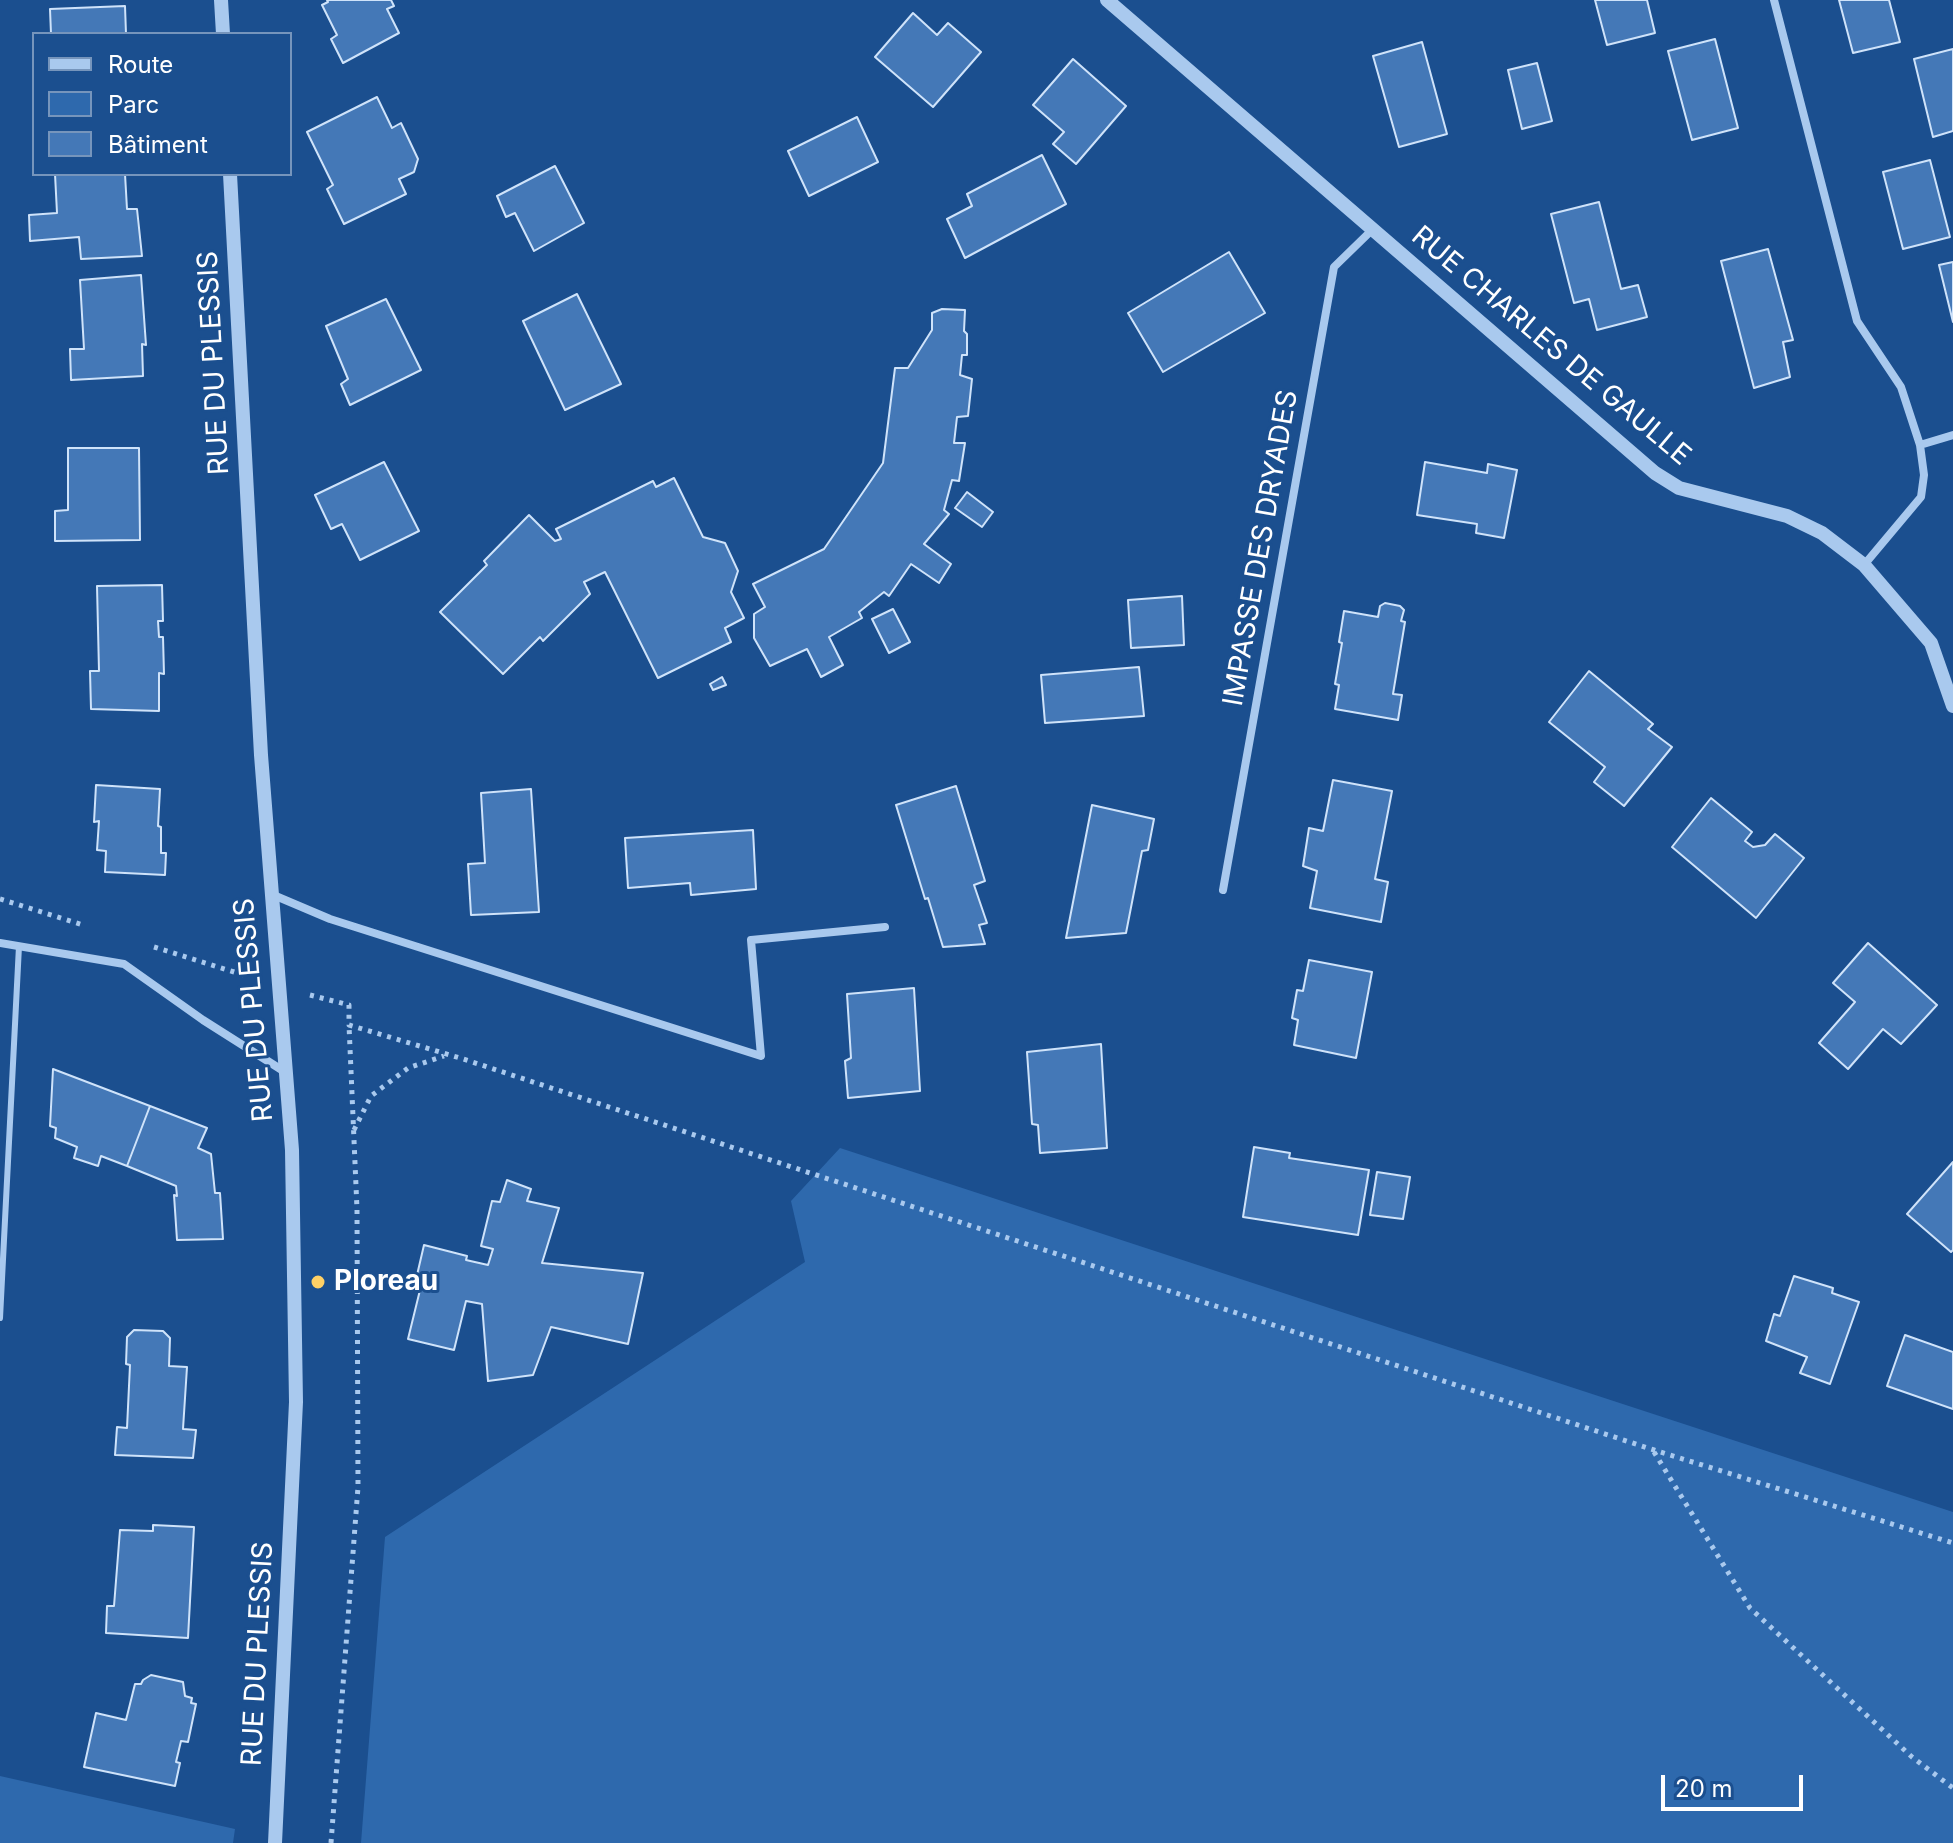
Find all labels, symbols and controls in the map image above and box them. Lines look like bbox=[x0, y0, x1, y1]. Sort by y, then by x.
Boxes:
legend bbox=[32, 32, 292, 176]
text: Route bbox=[108, 50, 173, 79]
text: Parc bbox=[108, 90, 159, 119]
text: Bâtiment bbox=[108, 130, 208, 159]
street label: RUE CHARLES DE GAULLE bbox=[1405, 219, 1697, 473]
street label: RUE DU PLESSIS bbox=[191, 250, 237, 476]
street label: IMPASSE DES DRYADES bbox=[1217, 387, 1305, 709]
street label: RUE DU PLESSIS bbox=[227, 897, 281, 1123]
place label: Ploreau bbox=[334, 1265, 438, 1299]
marker: Ploreau bbox=[309, 1273, 327, 1291]
street label: RUE DU PLESSIS bbox=[235, 1541, 281, 1767]
scale bar bbox=[1665, 1759, 1807, 1809]
text: 20 m bbox=[1675, 1774, 1733, 1803]

